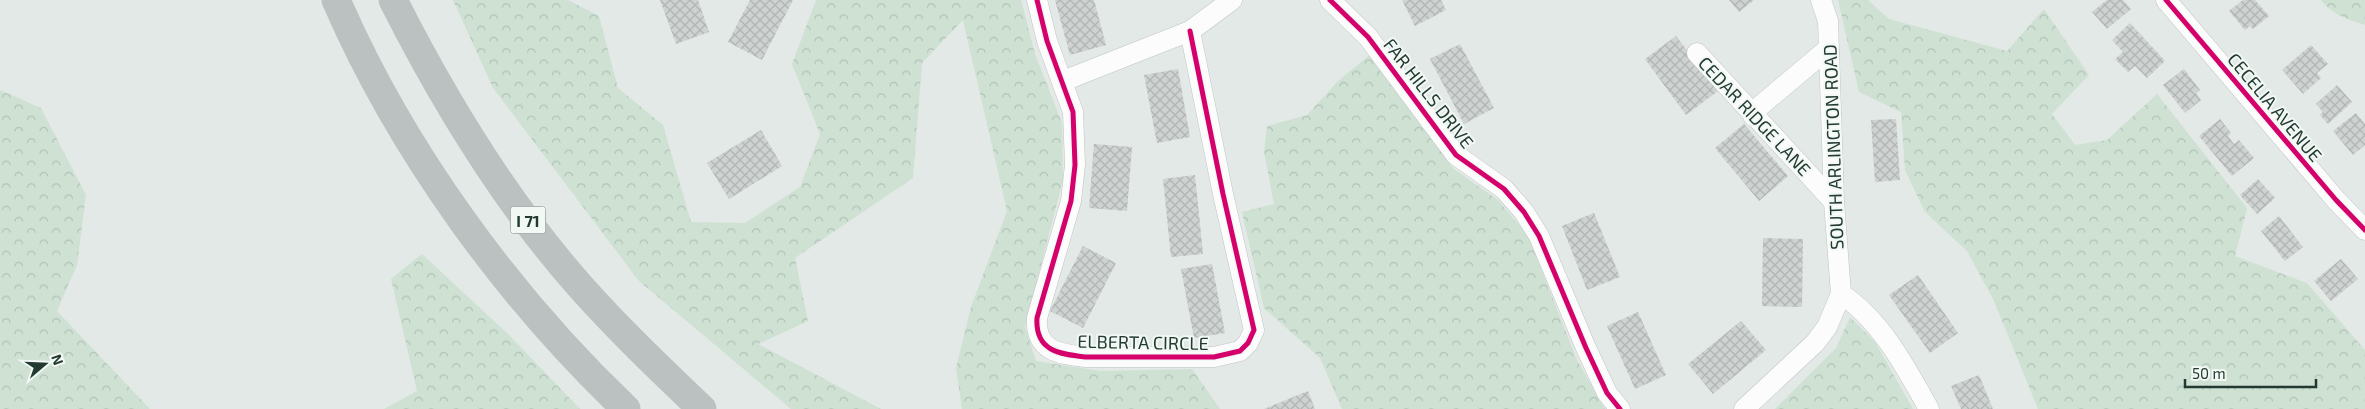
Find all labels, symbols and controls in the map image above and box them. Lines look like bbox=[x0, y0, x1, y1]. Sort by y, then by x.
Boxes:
street label: FAR HILLS DRIVE bbox=[1379, 34, 1479, 152]
street label: SOUTH ARLINGTON ROAD bbox=[1818, 44, 1848, 250]
street label: CECELIA AVENUE bbox=[2223, 48, 2327, 166]
street label: CEDAR RIDGE LANE bbox=[1694, 52, 1816, 180]
road number: I 71 bbox=[510, 206, 546, 234]
street label: ELBERTA CIRCLE bbox=[1077, 330, 1209, 354]
north arrow bbox=[20, 339, 70, 389]
text: N bbox=[48, 352, 67, 367]
scale bar bbox=[2185, 356, 2316, 388]
text: 50 m bbox=[2192, 364, 2226, 382]

